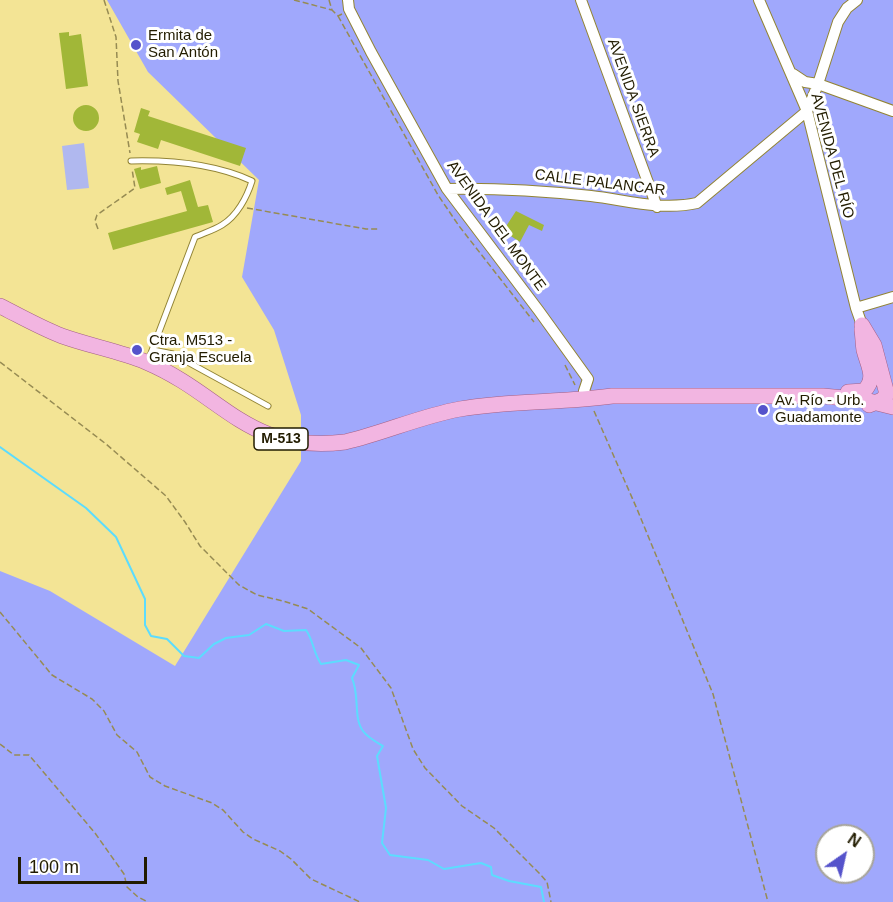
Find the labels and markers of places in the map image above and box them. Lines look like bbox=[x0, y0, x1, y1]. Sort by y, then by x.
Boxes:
place label: Ermita de San Antón bbox=[148, 27, 218, 62]
marker: Ermita de San Antón bbox=[129, 38, 143, 52]
place label: Ctra. M513 - Granja Escuela bbox=[149, 332, 252, 367]
marker: Ctra. M513 - Granja Escuela bbox=[130, 343, 144, 357]
place label: Av. Río - Urb. Guadamonte bbox=[775, 392, 864, 427]
marker: Av. Río - Urb. Guadamonte bbox=[756, 403, 770, 417]

